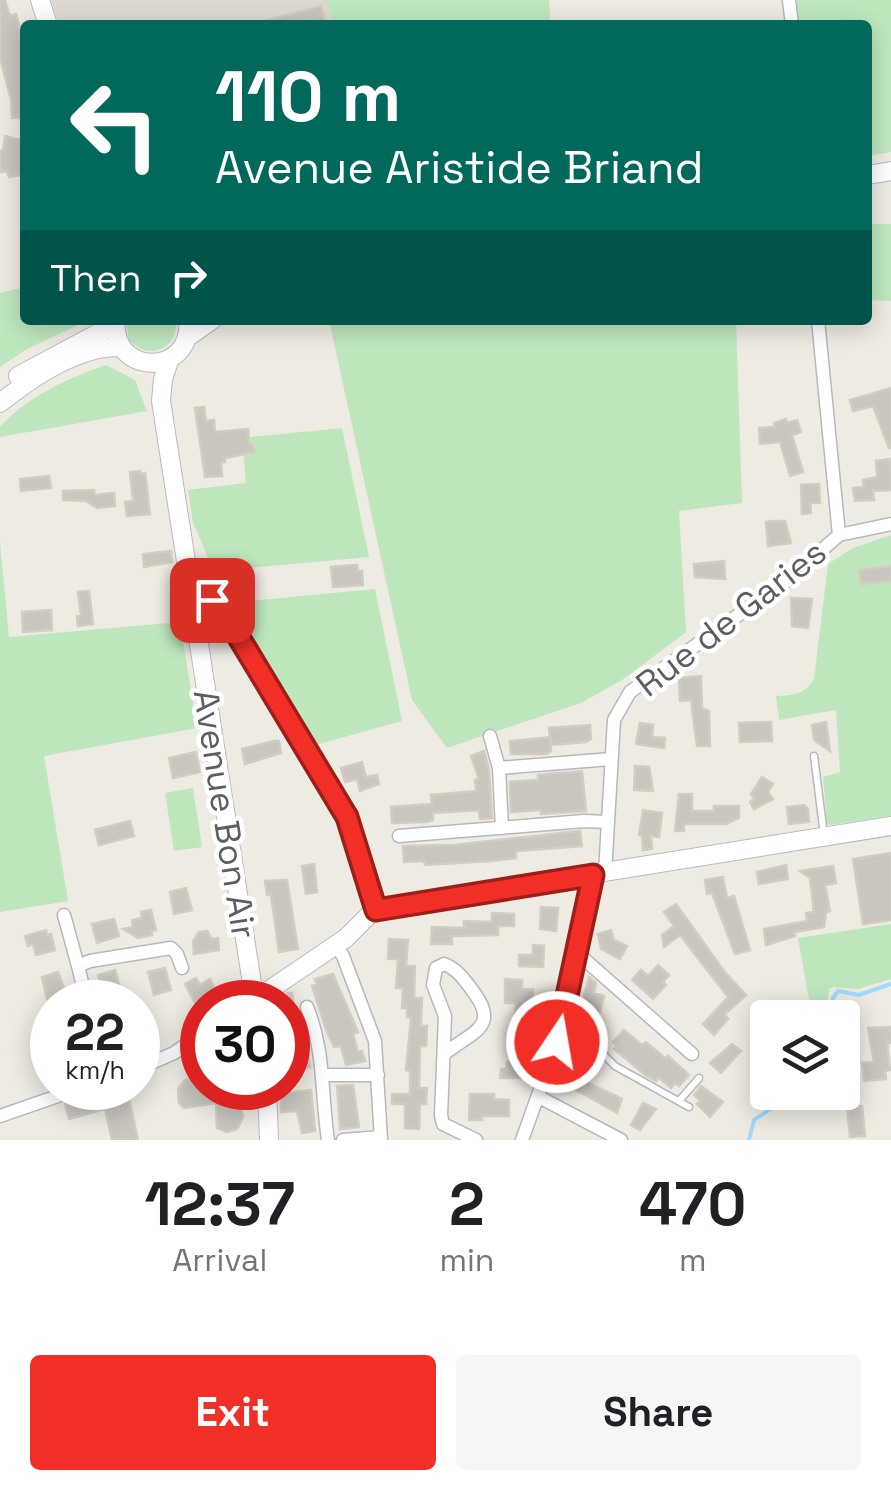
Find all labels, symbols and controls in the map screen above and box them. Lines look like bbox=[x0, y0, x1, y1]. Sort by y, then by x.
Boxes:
text: 110 m bbox=[215, 52, 401, 141]
icon: left bbox=[50, 60, 180, 190]
text: Avenue Aristide Briand bbox=[215, 139, 704, 196]
icon: right bbox=[161, 250, 216, 305]
text: Then bbox=[50, 254, 141, 302]
street label: Rue de Garies bbox=[627, 530, 835, 706]
pin bbox=[170, 558, 255, 643]
icon: arrive bbox=[185, 573, 240, 628]
street label: Avenue Bon Air bbox=[184, 687, 266, 941]
speed limit sign: 30 bbox=[180, 980, 310, 1110]
position arrow bbox=[505, 990, 609, 1094]
map controls bbox=[750, 1000, 860, 1110]
button: layers bbox=[750, 1000, 860, 1110]
text: 22 bbox=[65, 1001, 125, 1065]
text: km/h bbox=[65, 1054, 125, 1086]
text: 12:37 bbox=[145, 1166, 295, 1243]
text: 2 bbox=[449, 1166, 485, 1243]
text: 470 bbox=[639, 1166, 746, 1243]
text: Arrival bbox=[172, 1240, 267, 1280]
text: min bbox=[439, 1240, 494, 1280]
text: m bbox=[679, 1240, 706, 1280]
button: Exit bbox=[30, 1355, 436, 1470]
button: Share bbox=[456, 1355, 861, 1470]

